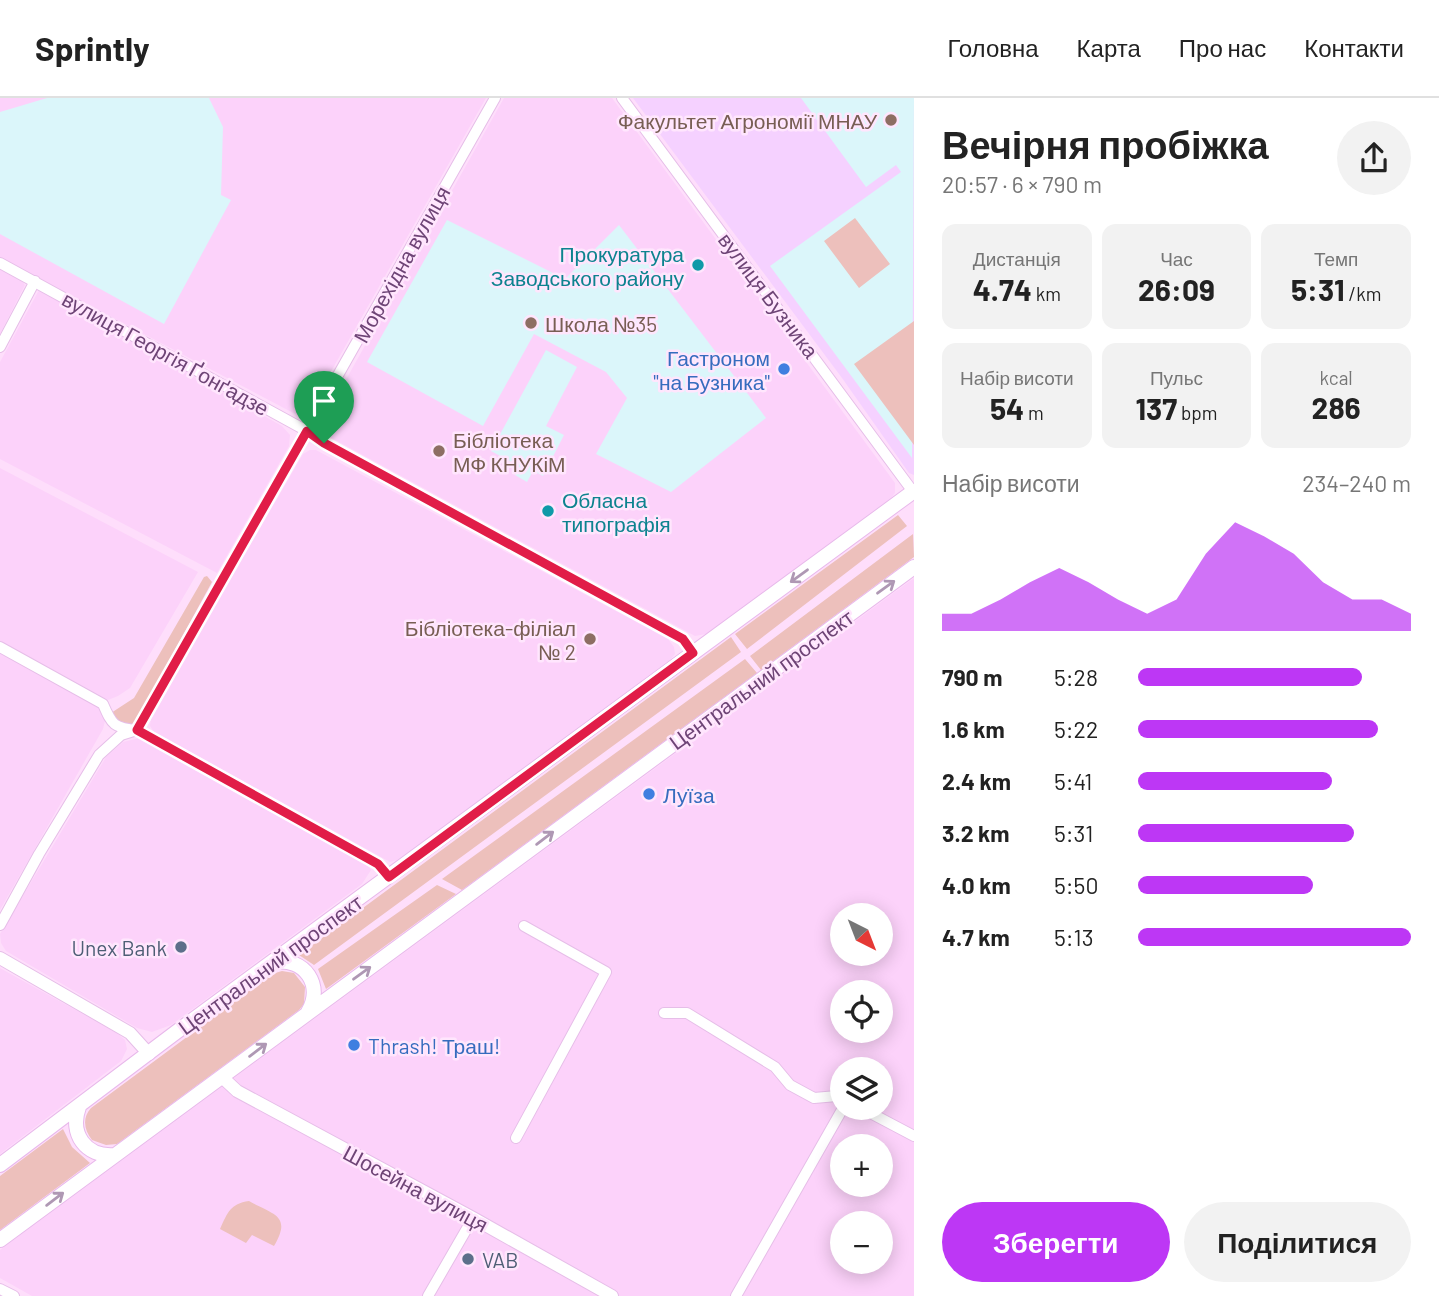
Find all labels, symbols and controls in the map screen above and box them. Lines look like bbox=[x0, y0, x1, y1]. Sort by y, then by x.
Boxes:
text: Sprintly bbox=[35, 28, 150, 68]
text: Головна bbox=[947, 33, 1039, 62]
text: Карта bbox=[1077, 33, 1141, 62]
text: Про нас bbox=[1179, 33, 1266, 62]
text: Контакти bbox=[1304, 33, 1404, 62]
place label: Факультет Агрономії МНАУ bbox=[618, 108, 878, 133]
marker: Факультет Агрономії МНАУ bbox=[883, 112, 899, 128]
text: Вечірня пробіжка bbox=[942, 121, 1269, 167]
button: share bbox=[1337, 121, 1411, 195]
text: 20:57 · 6 × 790 m bbox=[942, 170, 1102, 198]
street label: Морехідна вулиця bbox=[348, 181, 454, 347]
street label: вулиця Бузника bbox=[714, 227, 824, 363]
place label: Прокуратура Заводського району bbox=[491, 241, 684, 290]
text: Дистанція bbox=[973, 247, 1061, 270]
text: Час bbox=[1160, 247, 1193, 270]
text: Темп bbox=[1314, 247, 1358, 270]
marker: Прокуратура Заводського району bbox=[690, 257, 706, 273]
text: 4.74 bbox=[973, 271, 1032, 307]
text: 26:09 bbox=[1138, 271, 1215, 307]
text: 5:31 bbox=[1291, 271, 1345, 307]
text: km bbox=[1032, 282, 1061, 305]
text: /km bbox=[1345, 282, 1381, 305]
street label: вулиця Георгія Ґонґадзе bbox=[58, 286, 274, 420]
place label: Школа №35 bbox=[545, 311, 657, 336]
marker: Школа №35 bbox=[523, 315, 539, 331]
place label: Гастроном "на Бузника" bbox=[653, 345, 770, 394]
marker: Гастроном "на Бузника" bbox=[776, 361, 792, 377]
text: Набір висоти bbox=[960, 366, 1074, 389]
text: Пульс bbox=[1150, 366, 1203, 389]
text: kcal bbox=[1320, 366, 1353, 389]
pin bbox=[294, 371, 354, 443]
icon: arrive bbox=[305, 382, 343, 420]
text: 286 bbox=[1312, 389, 1361, 425]
text: 54 bbox=[990, 390, 1024, 426]
text: 137 bbox=[1135, 390, 1177, 426]
text: m bbox=[1024, 401, 1044, 424]
text: bpm bbox=[1177, 401, 1218, 424]
place label: Бібліотека МФ КНУКіМ bbox=[453, 427, 566, 476]
marker: Бібліотека МФ КНУКіМ bbox=[431, 443, 447, 459]
text: Набір висоти bbox=[942, 469, 1080, 497]
text: 234–240 m bbox=[1302, 469, 1411, 497]
place label: Обласна типографія bbox=[562, 487, 671, 536]
marker: Обласна типографія bbox=[540, 503, 556, 519]
one-way arrow bbox=[790, 568, 809, 583]
one-way arrow bbox=[876, 580, 895, 595]
street label: Центральний проспект bbox=[664, 604, 858, 754]
place label: Бібліотека-філіал № 2 bbox=[405, 615, 576, 664]
marker: Бібліотека-філіал № 2 bbox=[582, 631, 598, 647]
text: 790 m bbox=[942, 663, 1003, 691]
text: 5:28 bbox=[1054, 663, 1098, 691]
text: 1.6 km bbox=[942, 715, 1005, 743]
text: 5:22 bbox=[1054, 715, 1098, 743]
text: 2.4 km bbox=[942, 767, 1011, 795]
text: 5:41 bbox=[1054, 767, 1092, 795]
place label: Луїза bbox=[663, 782, 715, 807]
marker: Луїза bbox=[641, 786, 657, 802]
text: 3.2 km bbox=[942, 819, 1010, 847]
text: 5:31 bbox=[1054, 819, 1093, 847]
one-way arrow bbox=[535, 831, 554, 846]
text: 4.0 km bbox=[942, 871, 1011, 899]
text: 5:50 bbox=[1054, 871, 1098, 899]
street label: Центральний проспект bbox=[173, 889, 367, 1039]
north arrow bbox=[830, 903, 892, 966]
map controls bbox=[830, 903, 893, 1274]
text: 4.7 km bbox=[942, 923, 1010, 951]
text: 5:13 bbox=[1054, 923, 1094, 951]
place label: Unex Bank bbox=[72, 935, 167, 960]
marker: Unex Bank bbox=[173, 939, 189, 955]
one-way arrow bbox=[352, 966, 371, 981]
button: locate bbox=[830, 980, 893, 1043]
place label: Thrash! Траш! bbox=[368, 1033, 500, 1058]
marker: Thrash! Траш! bbox=[346, 1037, 362, 1053]
one-way arrow bbox=[248, 1043, 267, 1057]
button: layers bbox=[830, 1057, 893, 1120]
button: + bbox=[830, 1134, 893, 1197]
street label: Шосейна вулиця bbox=[339, 1139, 493, 1237]
one-way arrow bbox=[45, 1192, 64, 1207]
button: Зберегти bbox=[942, 1202, 1170, 1282]
button: Поділитися bbox=[1184, 1202, 1411, 1282]
button: − bbox=[830, 1211, 893, 1274]
place label: VAB bbox=[482, 1247, 518, 1272]
marker: VAB bbox=[460, 1251, 476, 1267]

